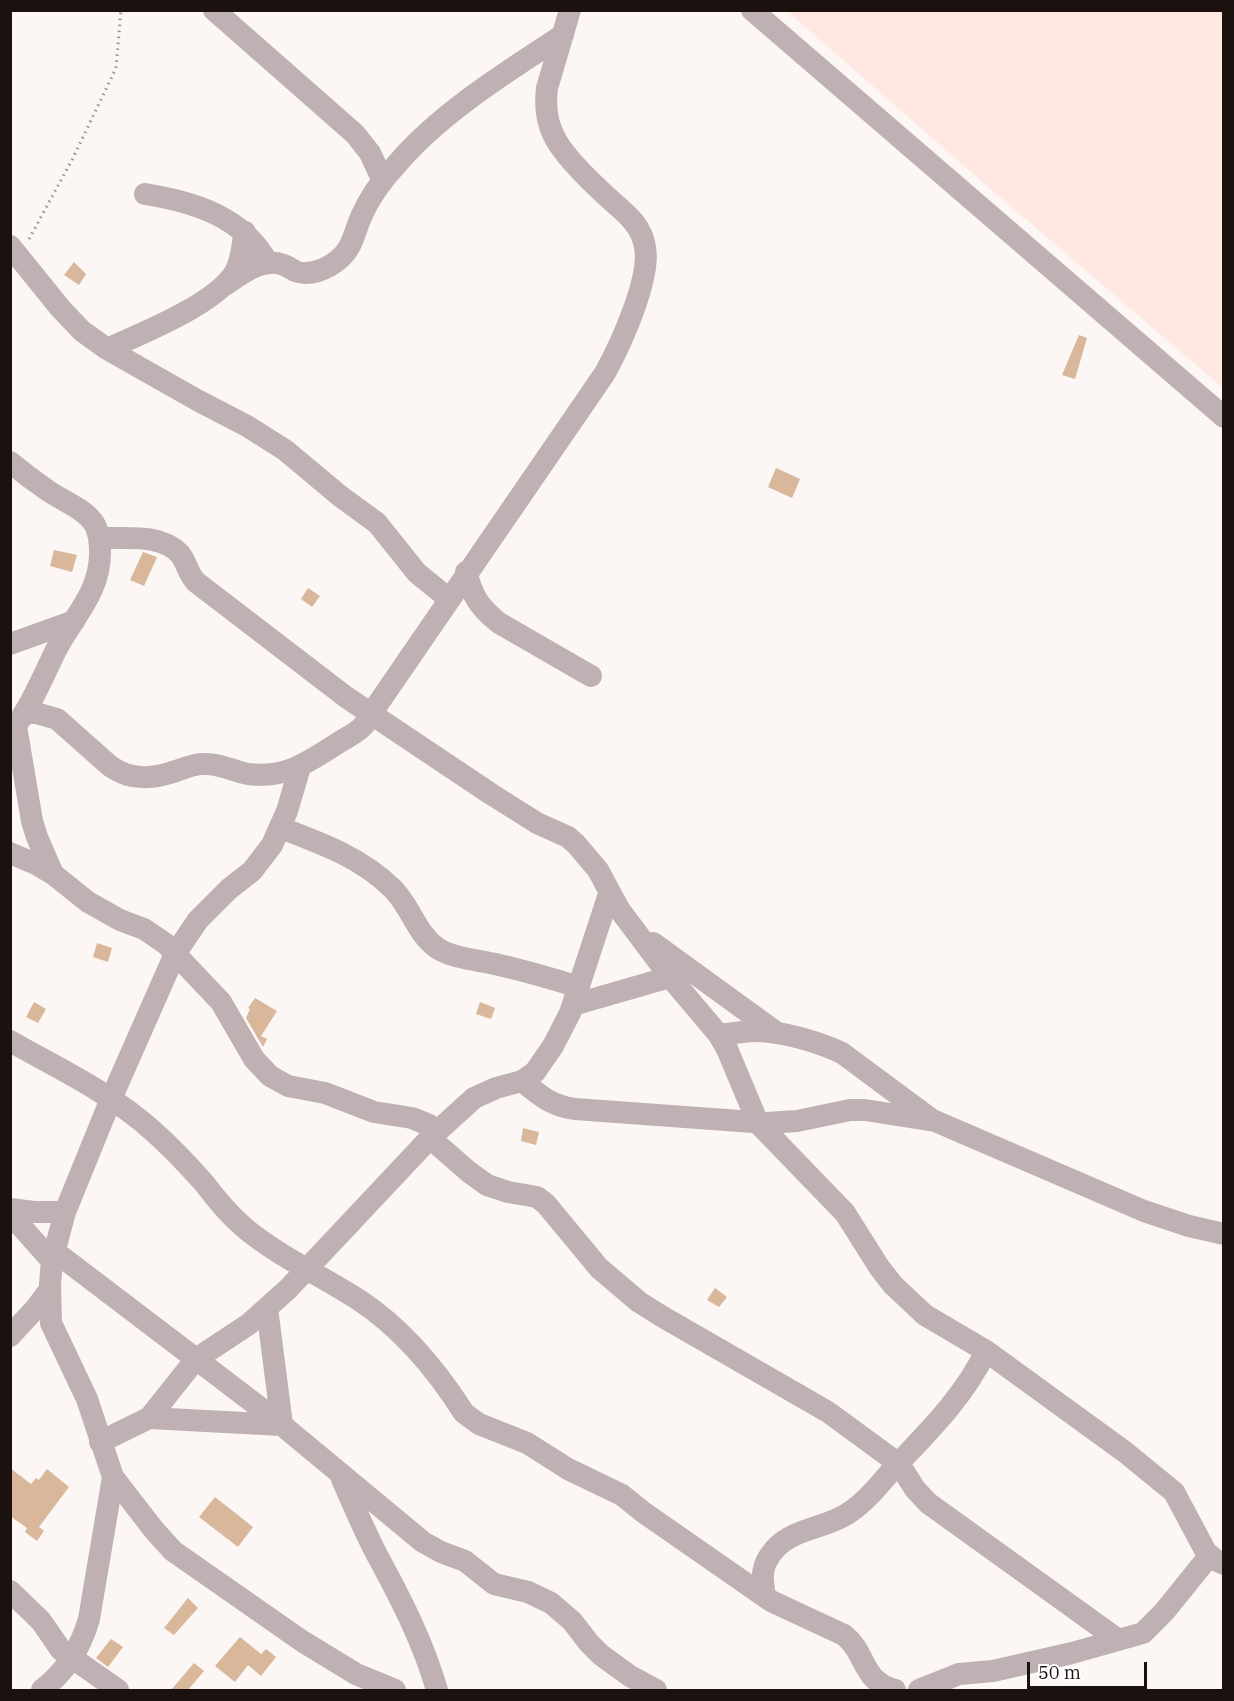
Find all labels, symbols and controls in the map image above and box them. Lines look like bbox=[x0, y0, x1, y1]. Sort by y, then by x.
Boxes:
scale bar bbox=[1030, 1650, 1150, 1688]
text: 50 m bbox=[1038, 1661, 1081, 1684]

